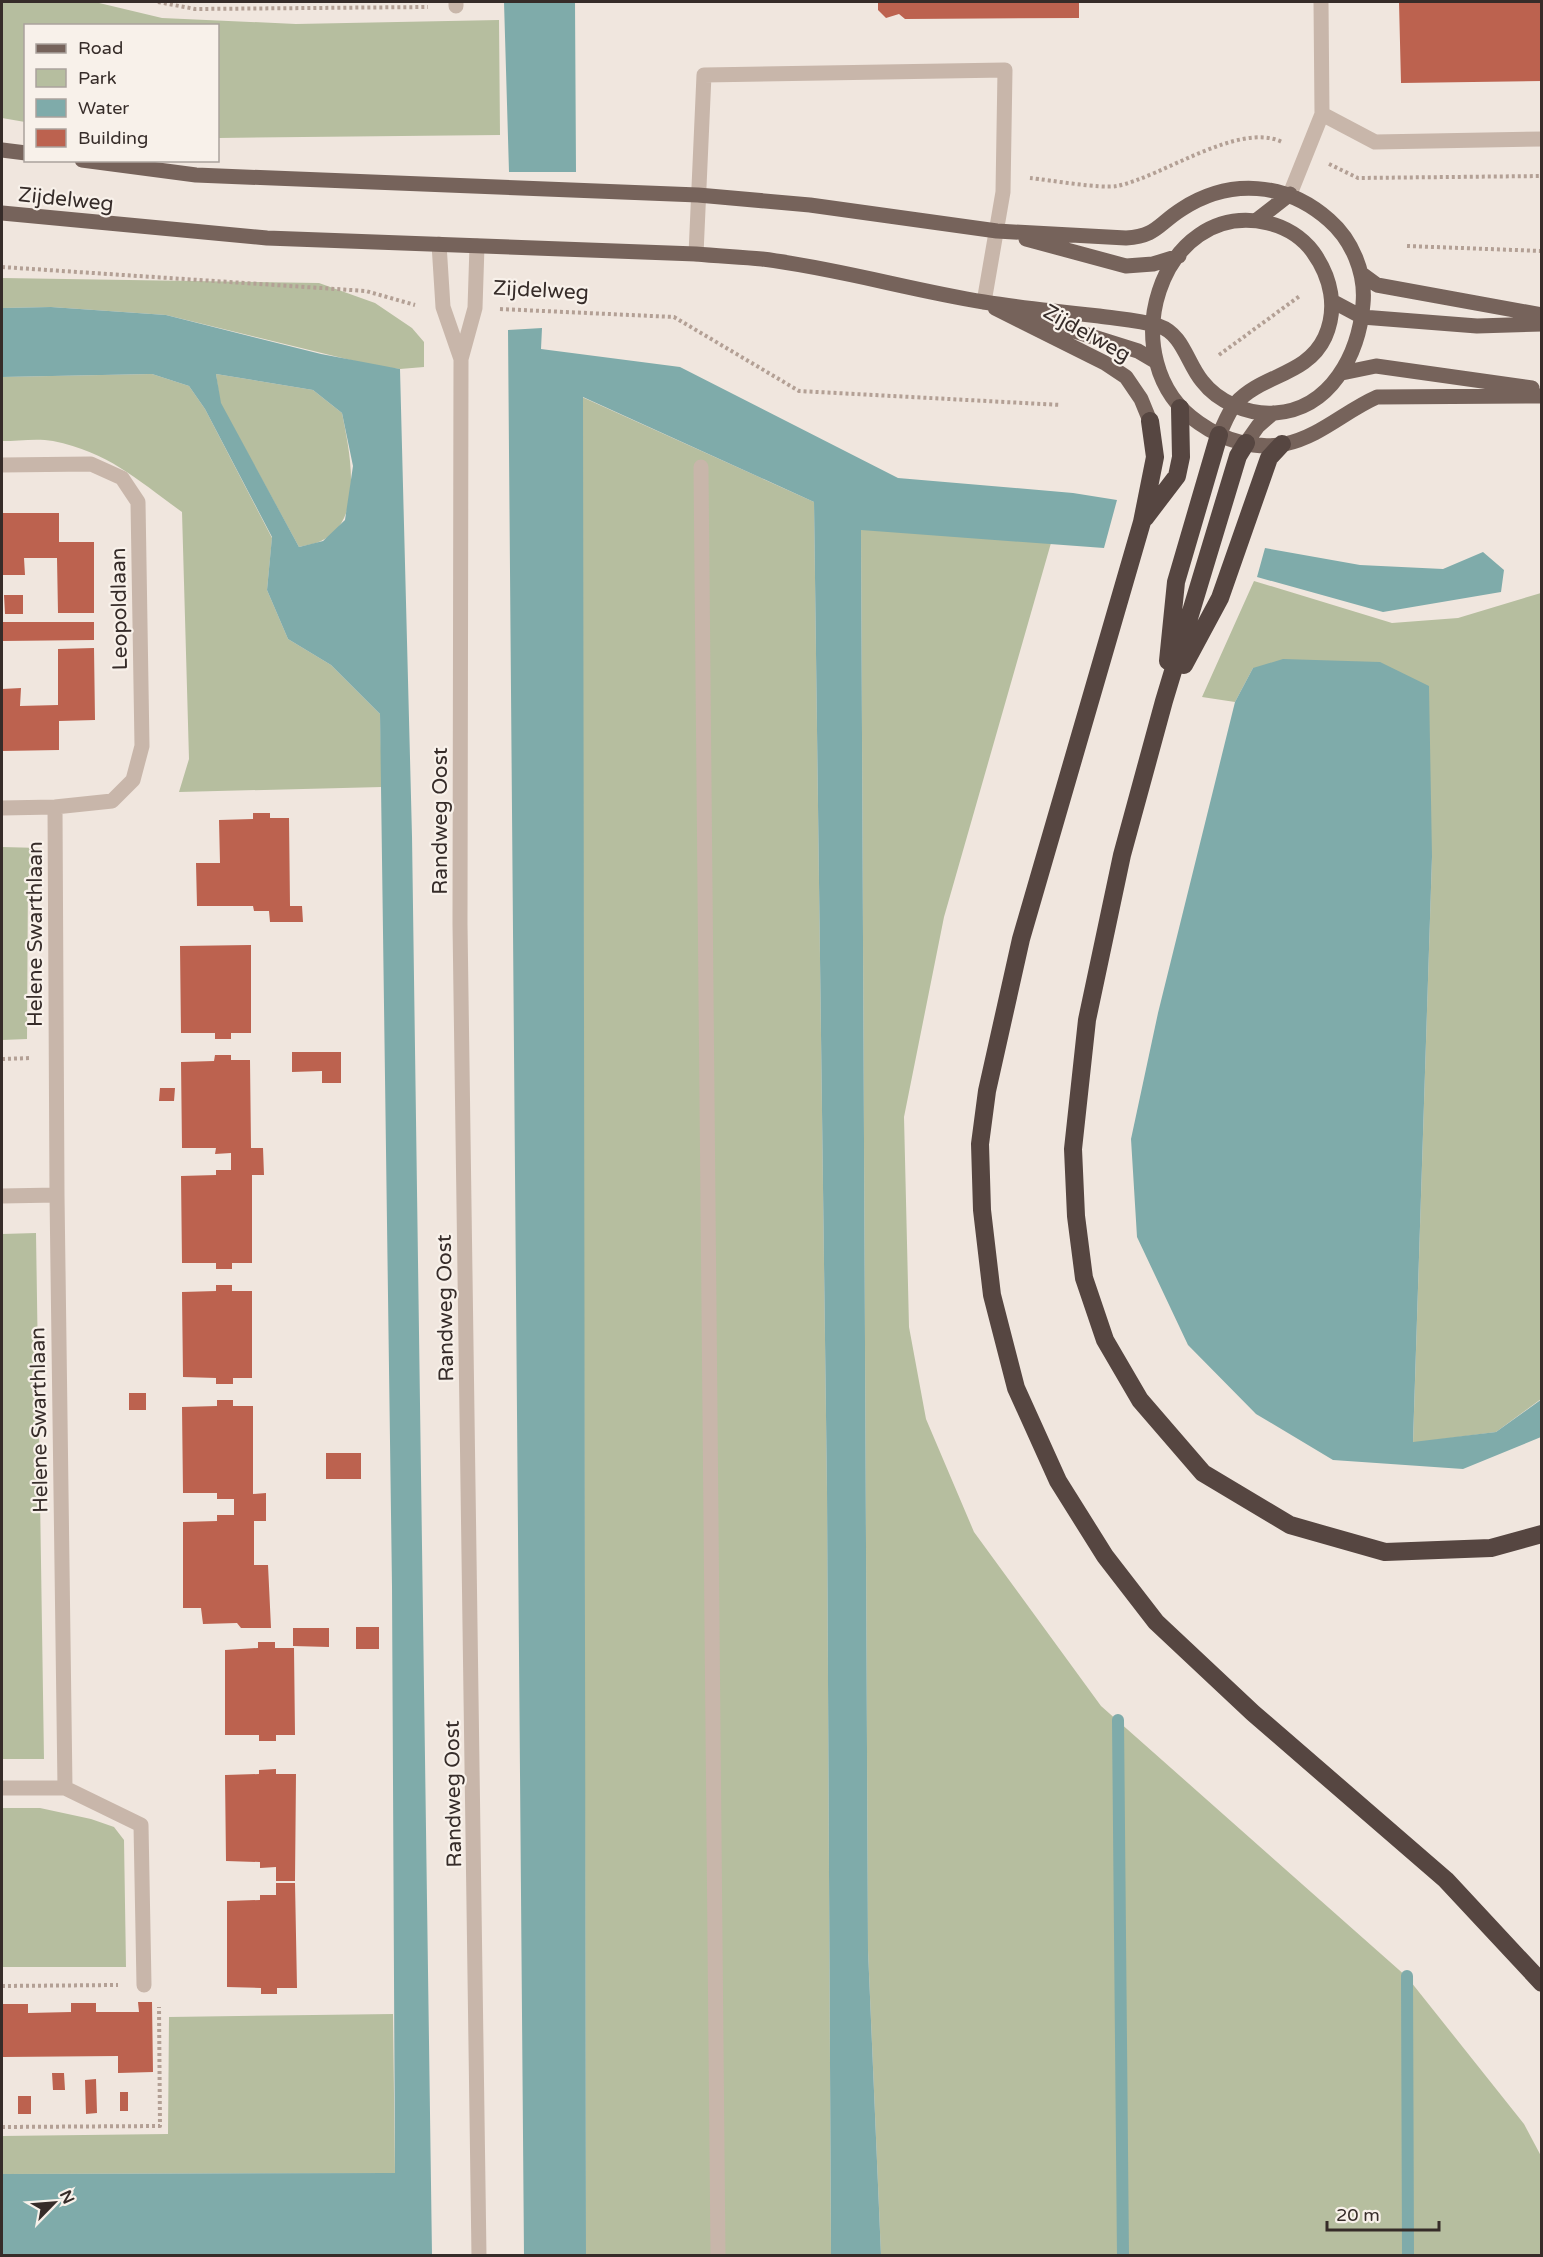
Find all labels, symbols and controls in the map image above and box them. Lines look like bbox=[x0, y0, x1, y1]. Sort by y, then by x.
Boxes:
legend bbox=[24, 24, 219, 162]
text: Road bbox=[78, 37, 123, 59]
text: Park bbox=[78, 67, 117, 89]
text: Water bbox=[78, 97, 129, 119]
text: Building bbox=[78, 127, 148, 149]
street label: Zijdelweg bbox=[17, 182, 115, 217]
street label: Zijdelweg bbox=[492, 276, 590, 305]
street label: Zijdelweg bbox=[1039, 299, 1135, 368]
street label: Leopoldlaan bbox=[106, 547, 133, 671]
street label: Randweg Oost bbox=[428, 747, 453, 895]
street label: Helene Swarthlaan bbox=[23, 841, 48, 1027]
street label: Randweg Oost bbox=[432, 1234, 459, 1382]
street label: Helene Swarthlaan bbox=[25, 1327, 54, 1513]
street label: Randweg Oost bbox=[440, 1720, 467, 1868]
north arrow bbox=[24, 2173, 84, 2233]
text: N bbox=[55, 2187, 78, 2207]
scale bar bbox=[1327, 2194, 1440, 2232]
text: 20 m bbox=[1336, 2204, 1380, 2226]

